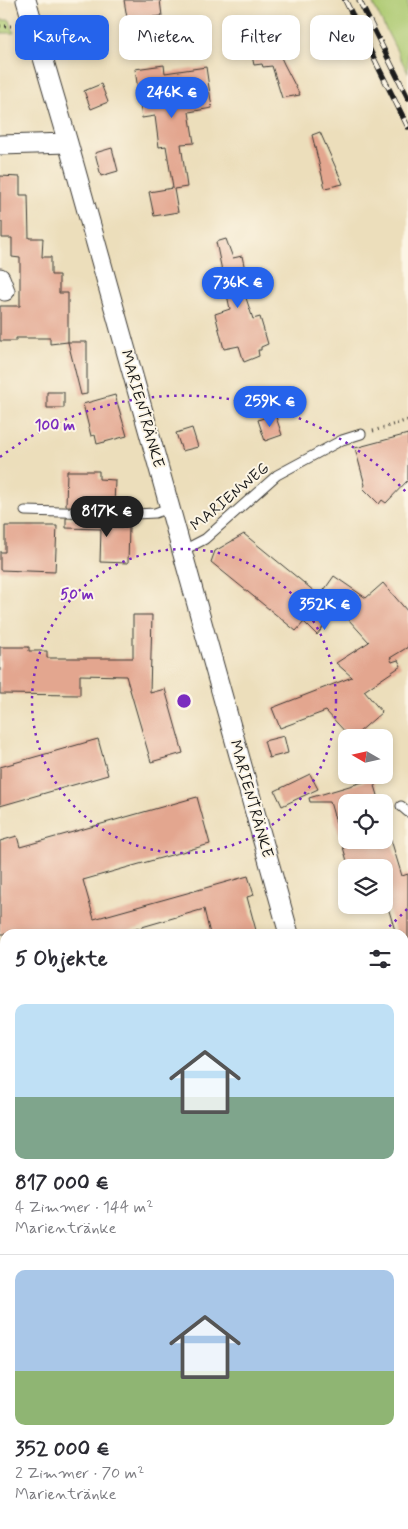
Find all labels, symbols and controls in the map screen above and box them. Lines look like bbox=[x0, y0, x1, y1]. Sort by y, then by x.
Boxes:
chip: Kaufen bbox=[15, 15, 109, 60]
chip: Mieten bbox=[119, 15, 212, 60]
chip: Filter bbox=[222, 15, 300, 60]
chip: Neu bbox=[310, 15, 373, 60]
pin: 246K € bbox=[131, 76, 213, 119]
text: 246K € bbox=[146, 82, 198, 103]
pin: 736K € bbox=[197, 266, 279, 309]
text: 736K € bbox=[213, 272, 263, 293]
street label: MARIENTRÄNKE bbox=[115, 348, 169, 470]
pin: 259K € bbox=[229, 386, 311, 428]
text: 259K € bbox=[245, 391, 295, 412]
text: 100 m bbox=[35, 416, 75, 436]
street label: MARIENWEG bbox=[186, 458, 274, 536]
pin: 817K € bbox=[66, 496, 148, 538]
text: 817K € bbox=[82, 501, 132, 522]
text: 50 m bbox=[60, 585, 94, 605]
pin: 352K € bbox=[284, 588, 366, 631]
text: 352K € bbox=[299, 594, 351, 615]
centre of rings bbox=[175, 692, 193, 710]
north arrow bbox=[338, 729, 392, 784]
map controls bbox=[338, 729, 393, 914]
street label: MARIENTRÄNKE bbox=[224, 738, 278, 860]
button: locate bbox=[338, 794, 393, 849]
button: layers bbox=[338, 859, 393, 914]
text: 5 Objekte bbox=[15, 945, 108, 973]
icon: filters bbox=[366, 945, 394, 973]
icon: home bbox=[160, 1037, 250, 1127]
text: 817 000 € bbox=[15, 1169, 109, 1197]
text: 4 Zimmer · 144 m² bbox=[15, 1197, 153, 1218]
text: Marientränke bbox=[15, 1218, 116, 1239]
icon: home bbox=[160, 1302, 250, 1392]
text: 352 000 € bbox=[15, 1435, 110, 1463]
text: 2 Zimmer · 70 m² bbox=[15, 1463, 144, 1484]
text: Marientränke bbox=[15, 1484, 116, 1505]

